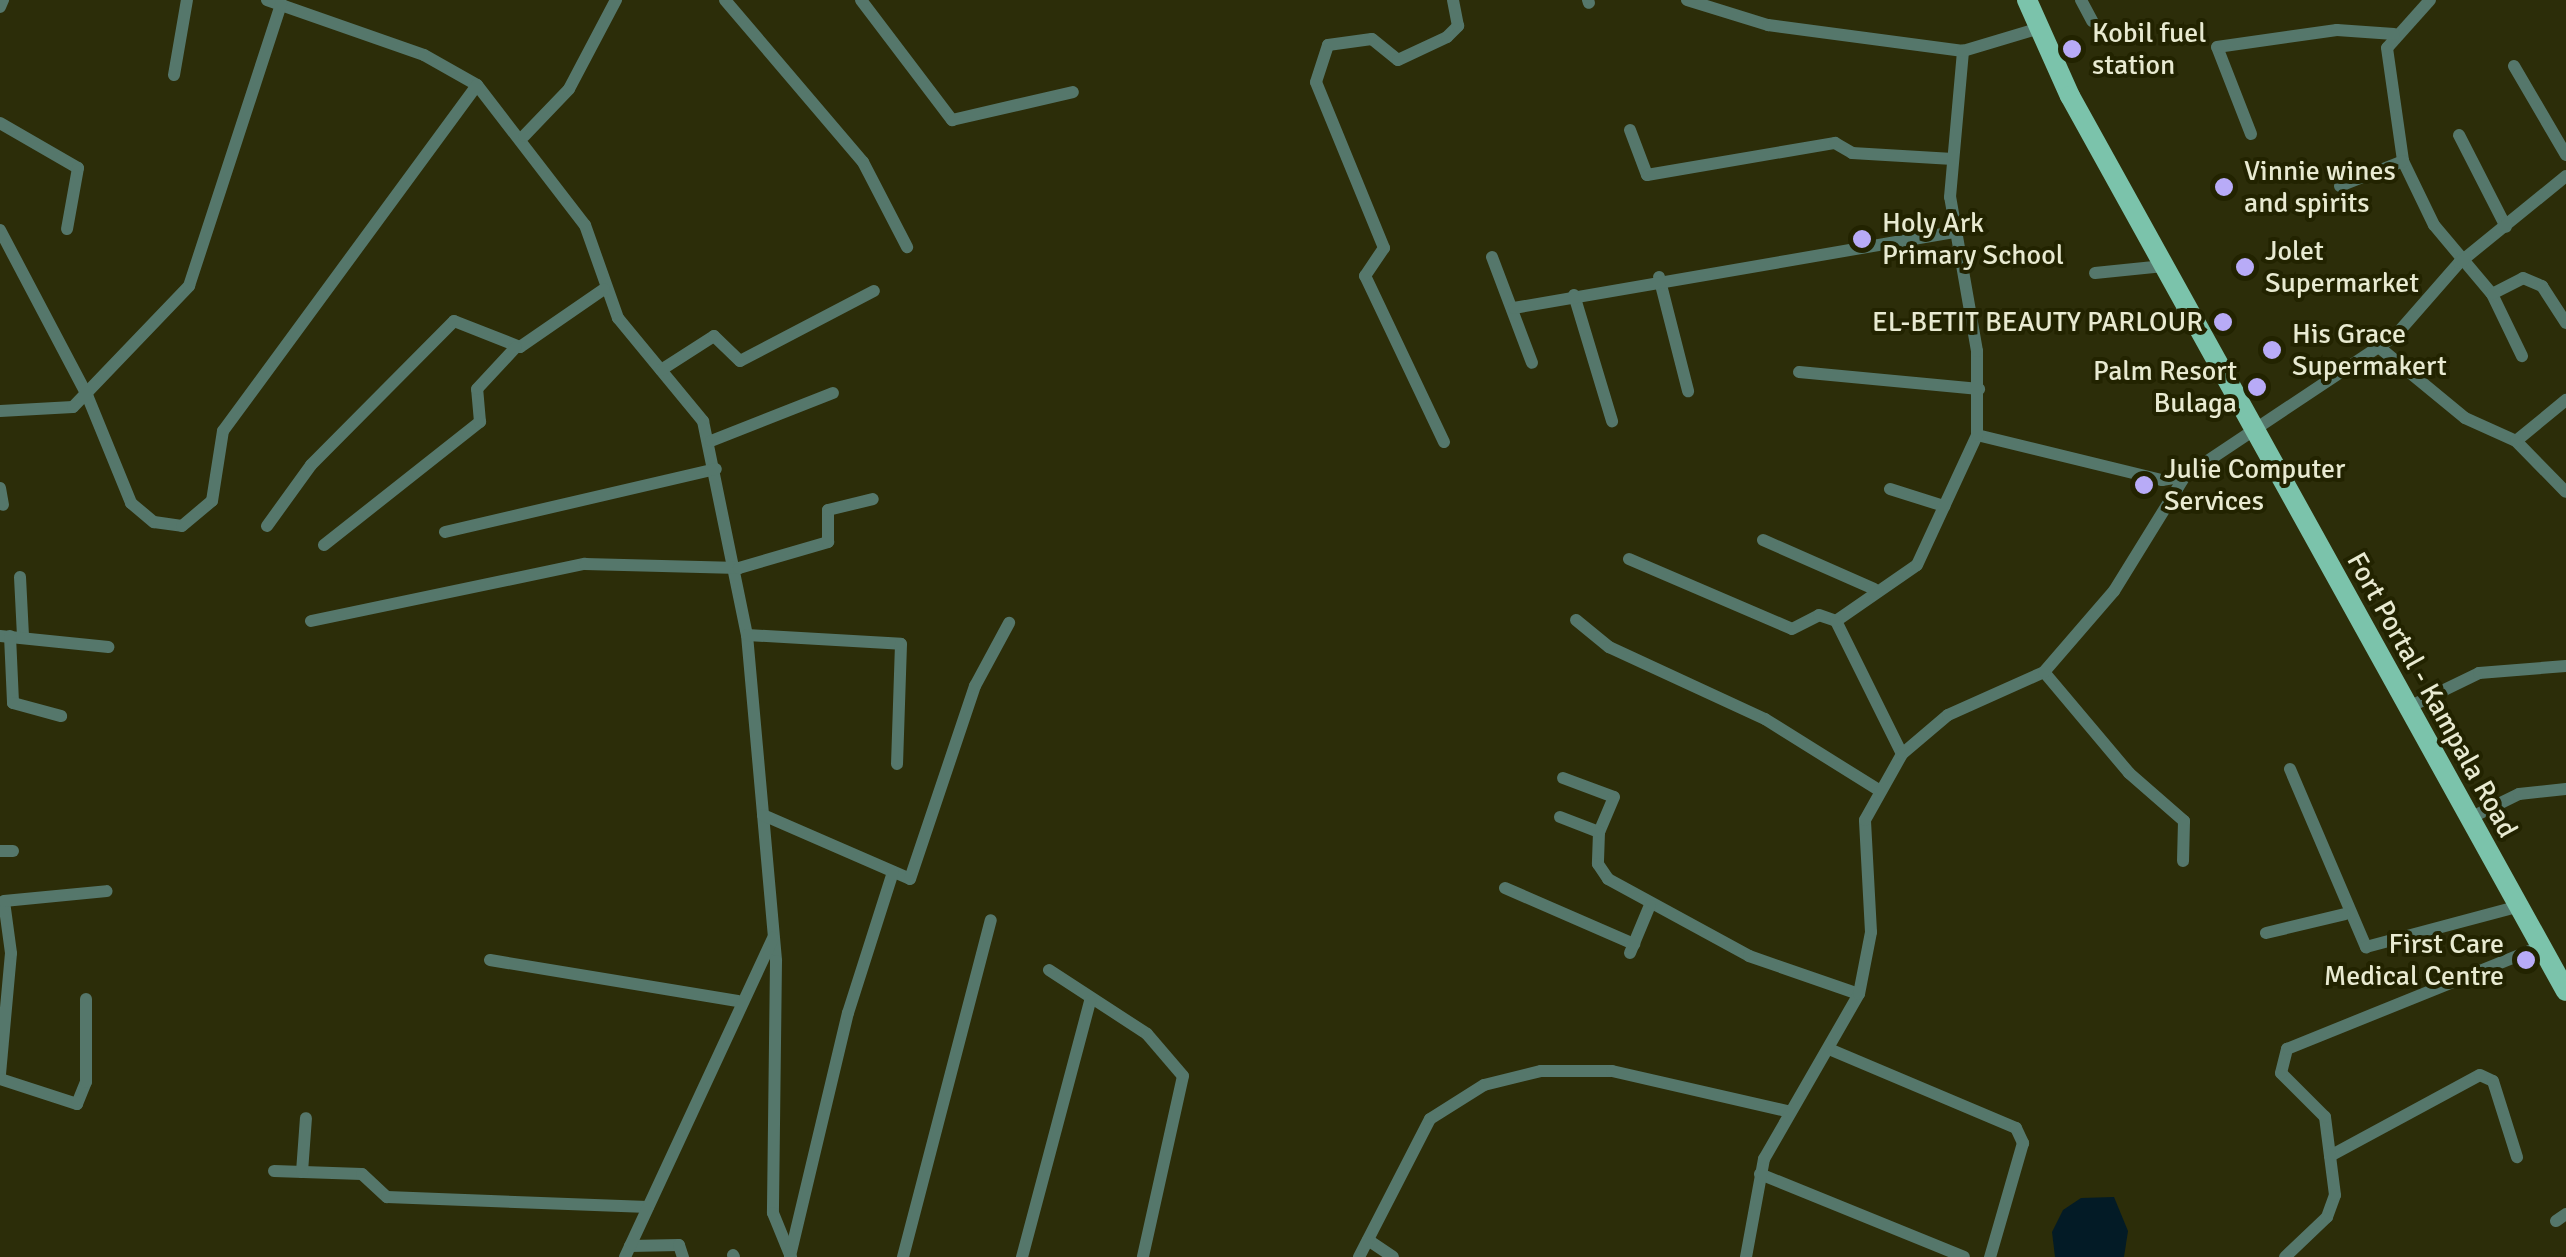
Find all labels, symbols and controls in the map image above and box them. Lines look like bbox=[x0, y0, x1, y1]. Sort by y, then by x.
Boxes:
place label: Kobil fuel station bbox=[2092, 16, 2206, 82]
marker: Kobil fuel station bbox=[2061, 38, 2083, 60]
place label: Vinnie wines and spirits bbox=[2244, 154, 2396, 220]
marker: Vinnie wines and spirits bbox=[2213, 176, 2235, 198]
place label: Holy Ark Primary School bbox=[1882, 206, 2064, 272]
marker: Holy Ark Primary School bbox=[1851, 228, 1873, 250]
place label: Jolet Supermarket bbox=[2265, 234, 2419, 300]
marker: Jolet Supermarket bbox=[2234, 256, 2256, 278]
place label: EL-BETIT BEAUTY PARLOUR bbox=[1872, 305, 2203, 339]
marker: EL-BETIT BEAUTY PARLOUR bbox=[2212, 311, 2234, 333]
place label: His Grace Supermakert bbox=[2292, 317, 2447, 383]
marker: His Grace Supermakert bbox=[2261, 339, 2283, 361]
place label: Palm Resort Bulaga bbox=[2093, 354, 2237, 420]
marker: Palm Resort Bulaga bbox=[2246, 376, 2268, 398]
place label: Julie Computer Services bbox=[2164, 452, 2345, 518]
marker: Julie Computer Services bbox=[2133, 474, 2155, 496]
street label: Fort Portal - Kampala Road bbox=[2340, 547, 2524, 843]
place label: First Care Medical Centre bbox=[2324, 927, 2504, 993]
marker: First Care Medical Centre bbox=[2513, 947, 2539, 973]

